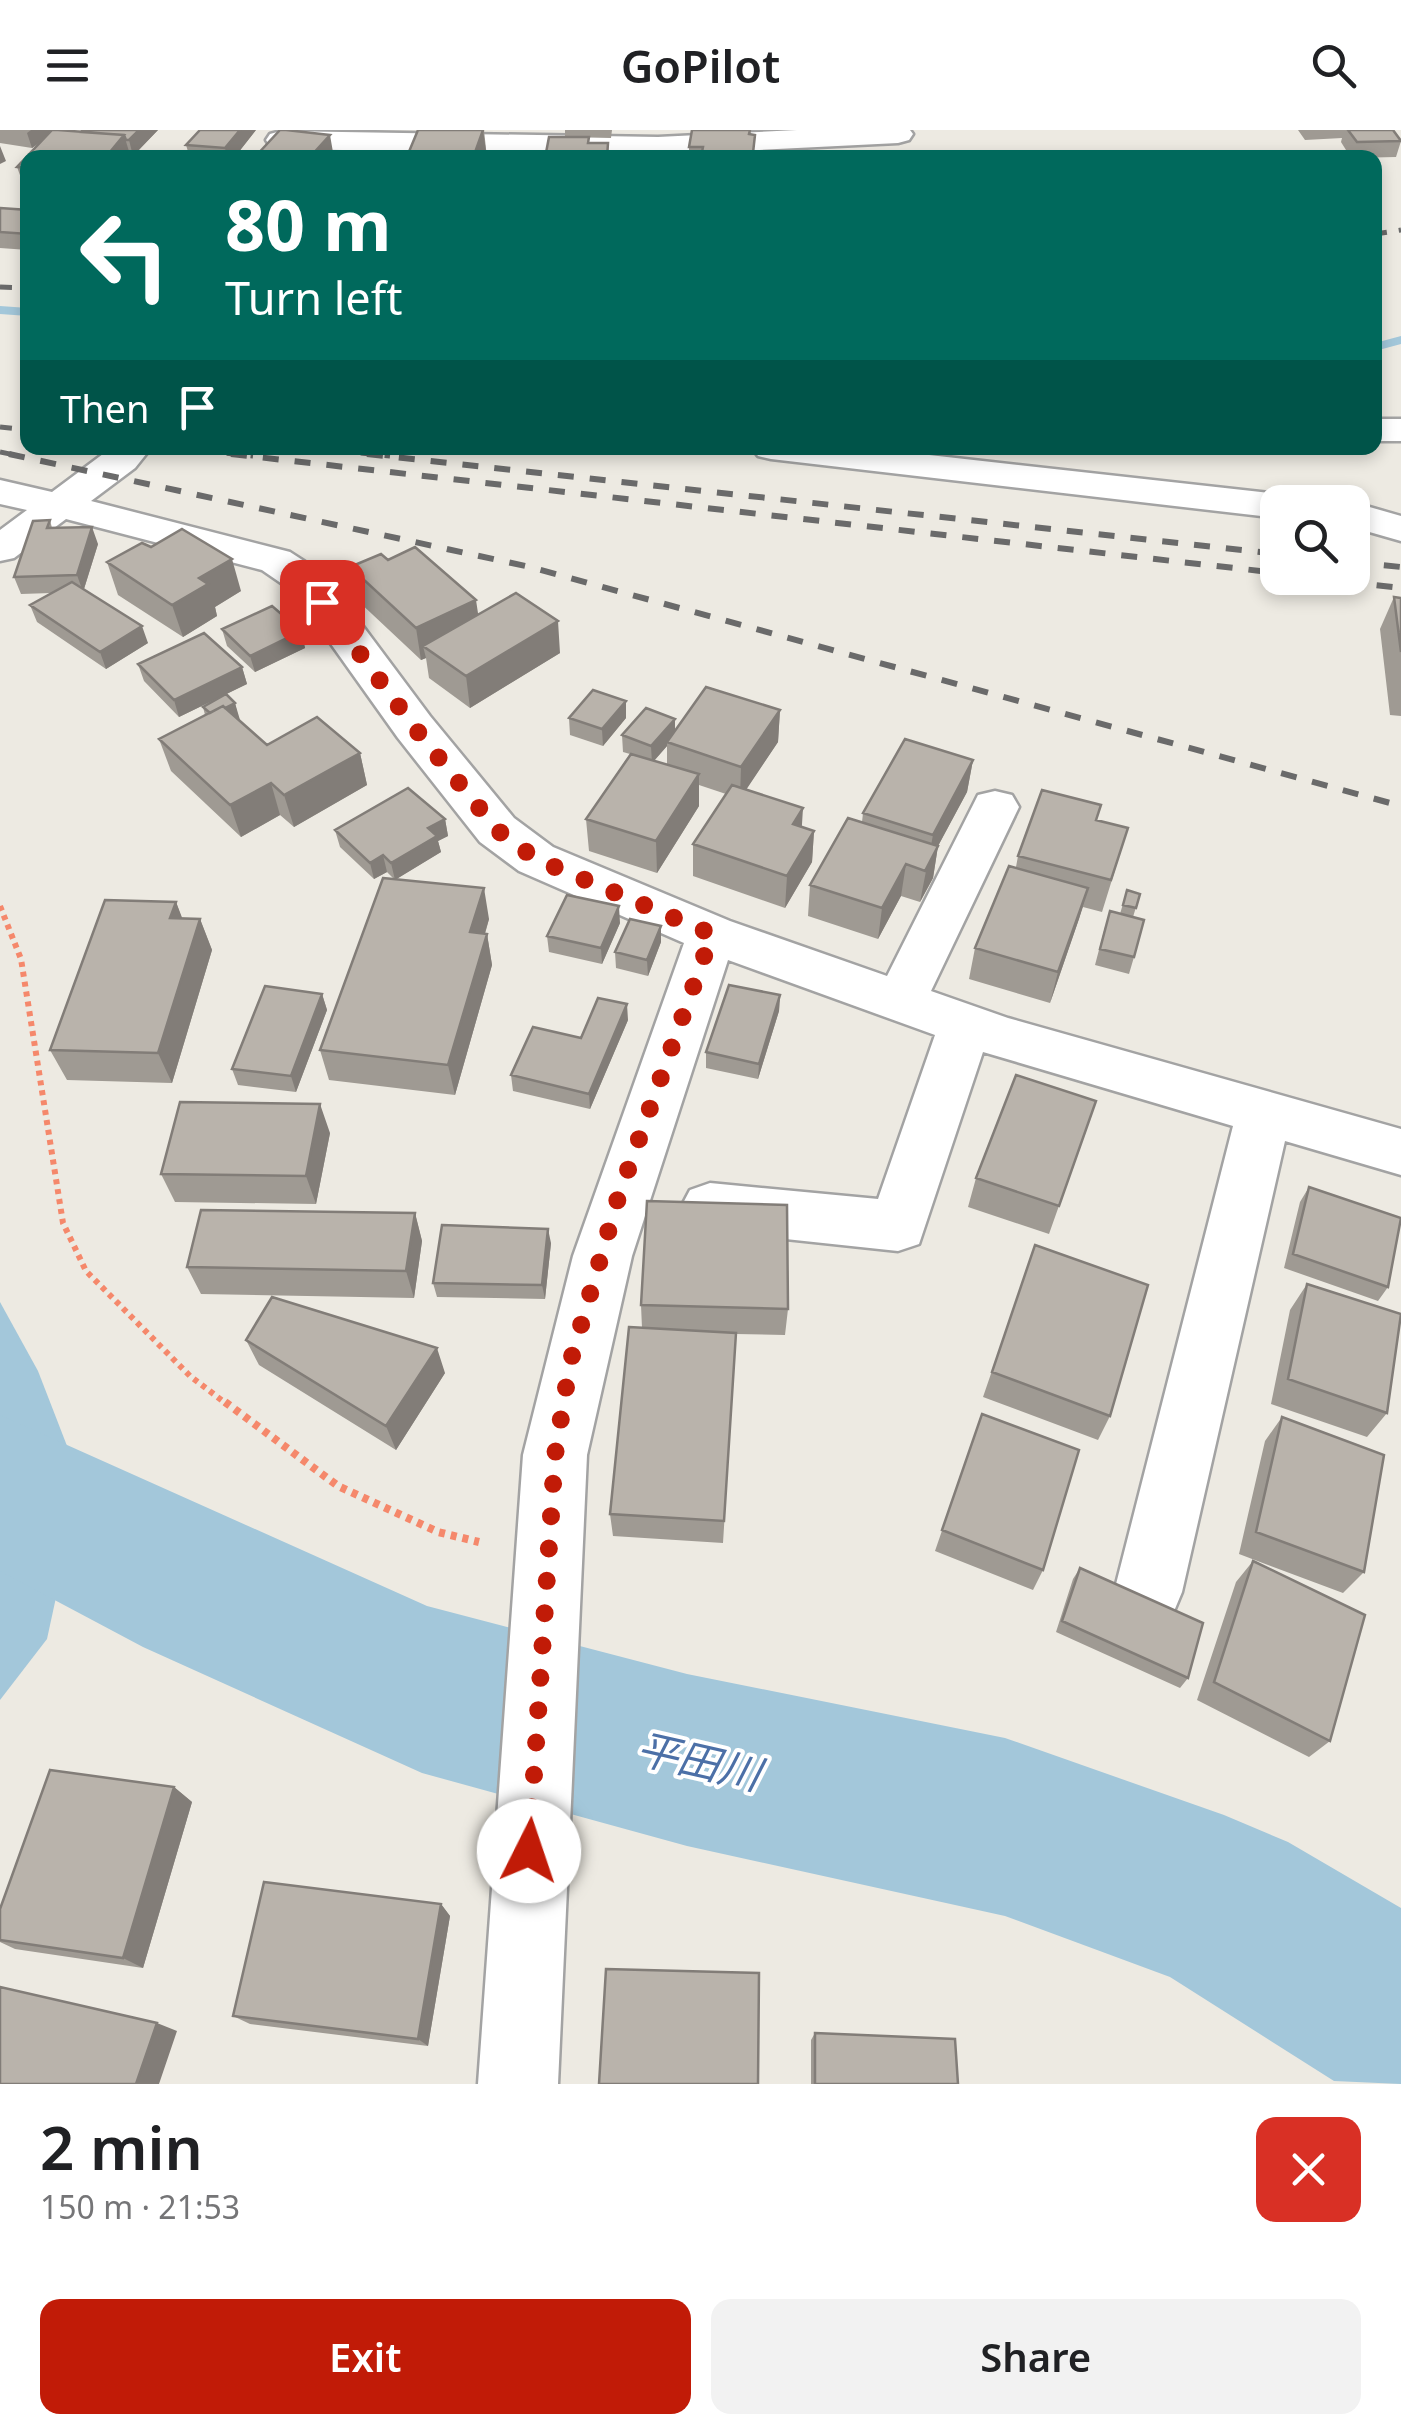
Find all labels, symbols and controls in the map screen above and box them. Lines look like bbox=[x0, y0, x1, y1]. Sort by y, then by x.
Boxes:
text: GoPilot bbox=[621, 35, 780, 96]
icon: menu bbox=[40, 38, 95, 93]
icon: search bbox=[1306, 38, 1361, 93]
text: 80 m bbox=[225, 176, 392, 272]
icon: left bbox=[60, 190, 190, 320]
text: Turn left bbox=[225, 267, 402, 328]
icon: arrive bbox=[170, 380, 225, 435]
text: Then bbox=[60, 382, 150, 434]
map controls bbox=[1260, 485, 1370, 595]
button: search bbox=[1260, 485, 1370, 595]
pin bbox=[280, 560, 365, 645]
icon: arrive bbox=[295, 575, 350, 630]
water label: 平田川 bbox=[631, 1718, 771, 1803]
position arrow bbox=[477, 1799, 581, 1903]
text: 2 min bbox=[40, 2106, 203, 2188]
button: close bbox=[1256, 2117, 1361, 2222]
text: 150 m · 21:53 bbox=[40, 2185, 240, 2228]
button: Exit bbox=[40, 2299, 691, 2414]
button: Share bbox=[711, 2299, 1361, 2414]

